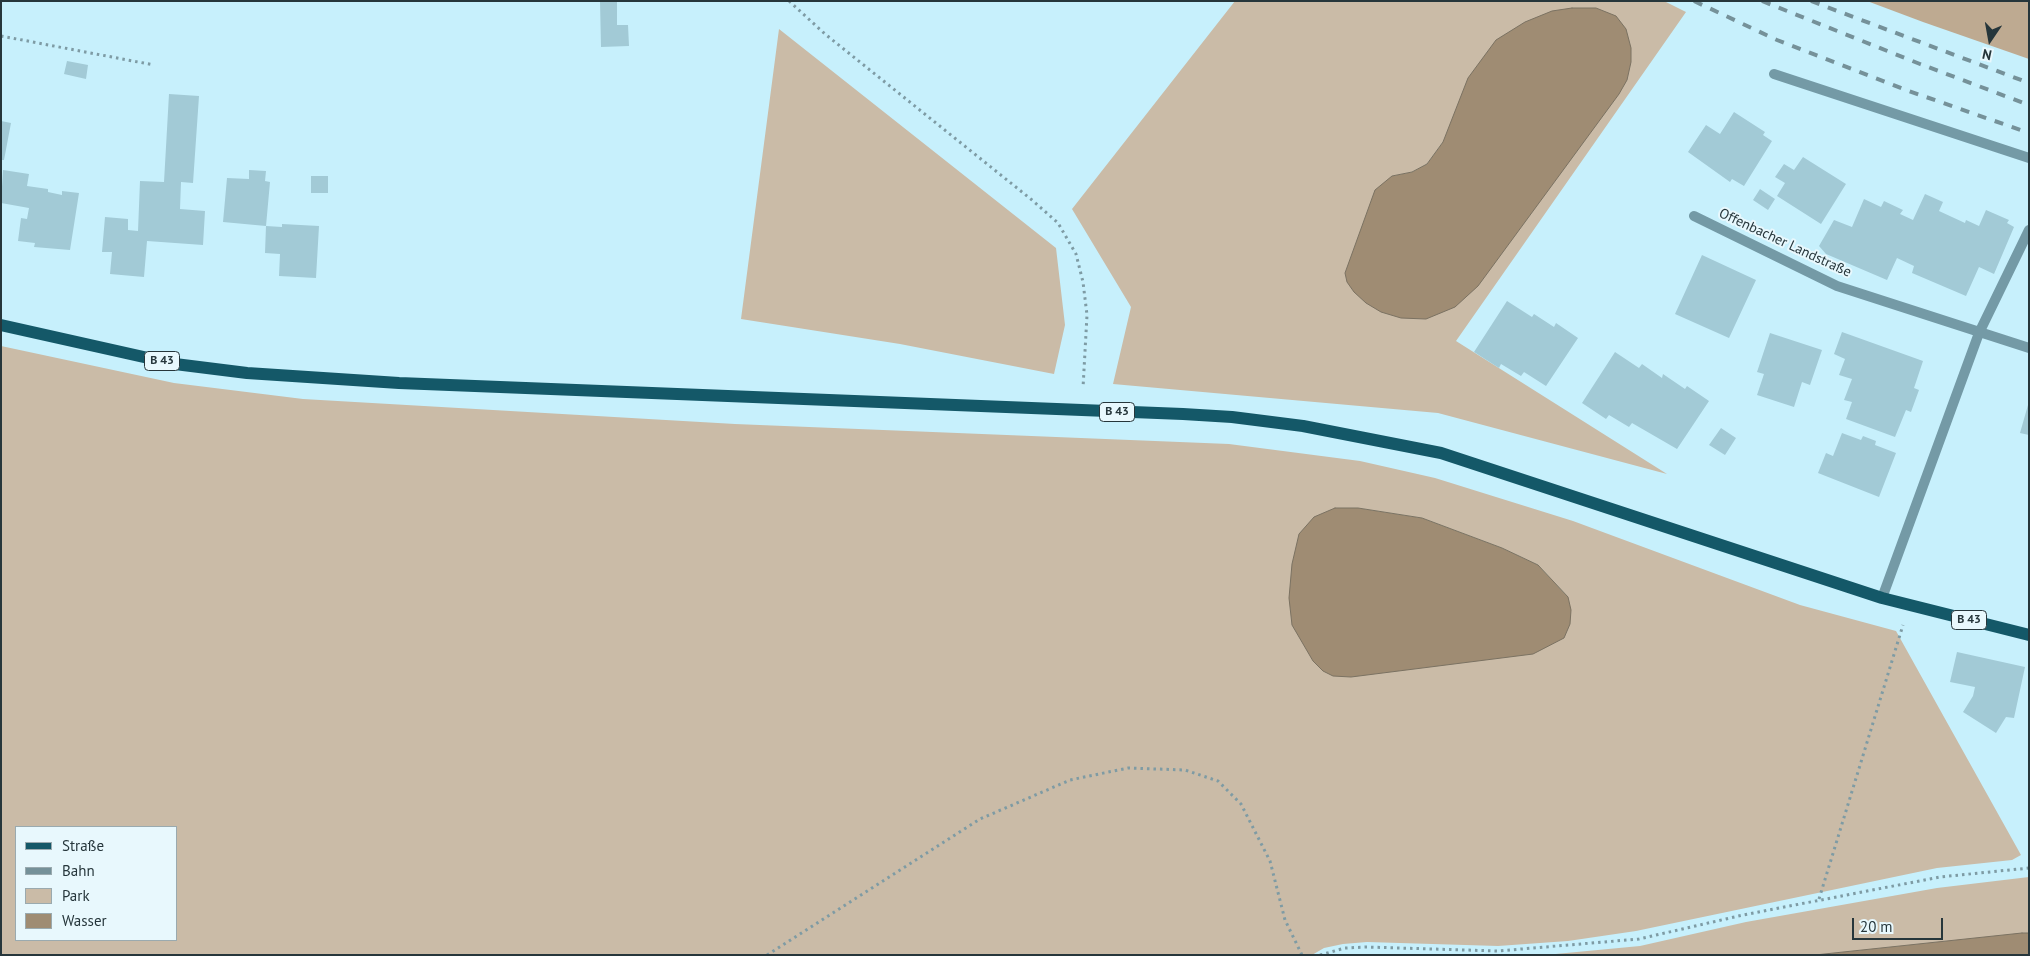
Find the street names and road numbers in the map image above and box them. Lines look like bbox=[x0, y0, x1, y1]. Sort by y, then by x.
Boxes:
street label: Offenbacher Landstraße bbox=[1716, 205, 1854, 281]
road number: B 43 bbox=[144, 352, 180, 371]
road number: B 43 bbox=[1100, 402, 1134, 422]
road number: B 43 bbox=[1952, 610, 1986, 630]

